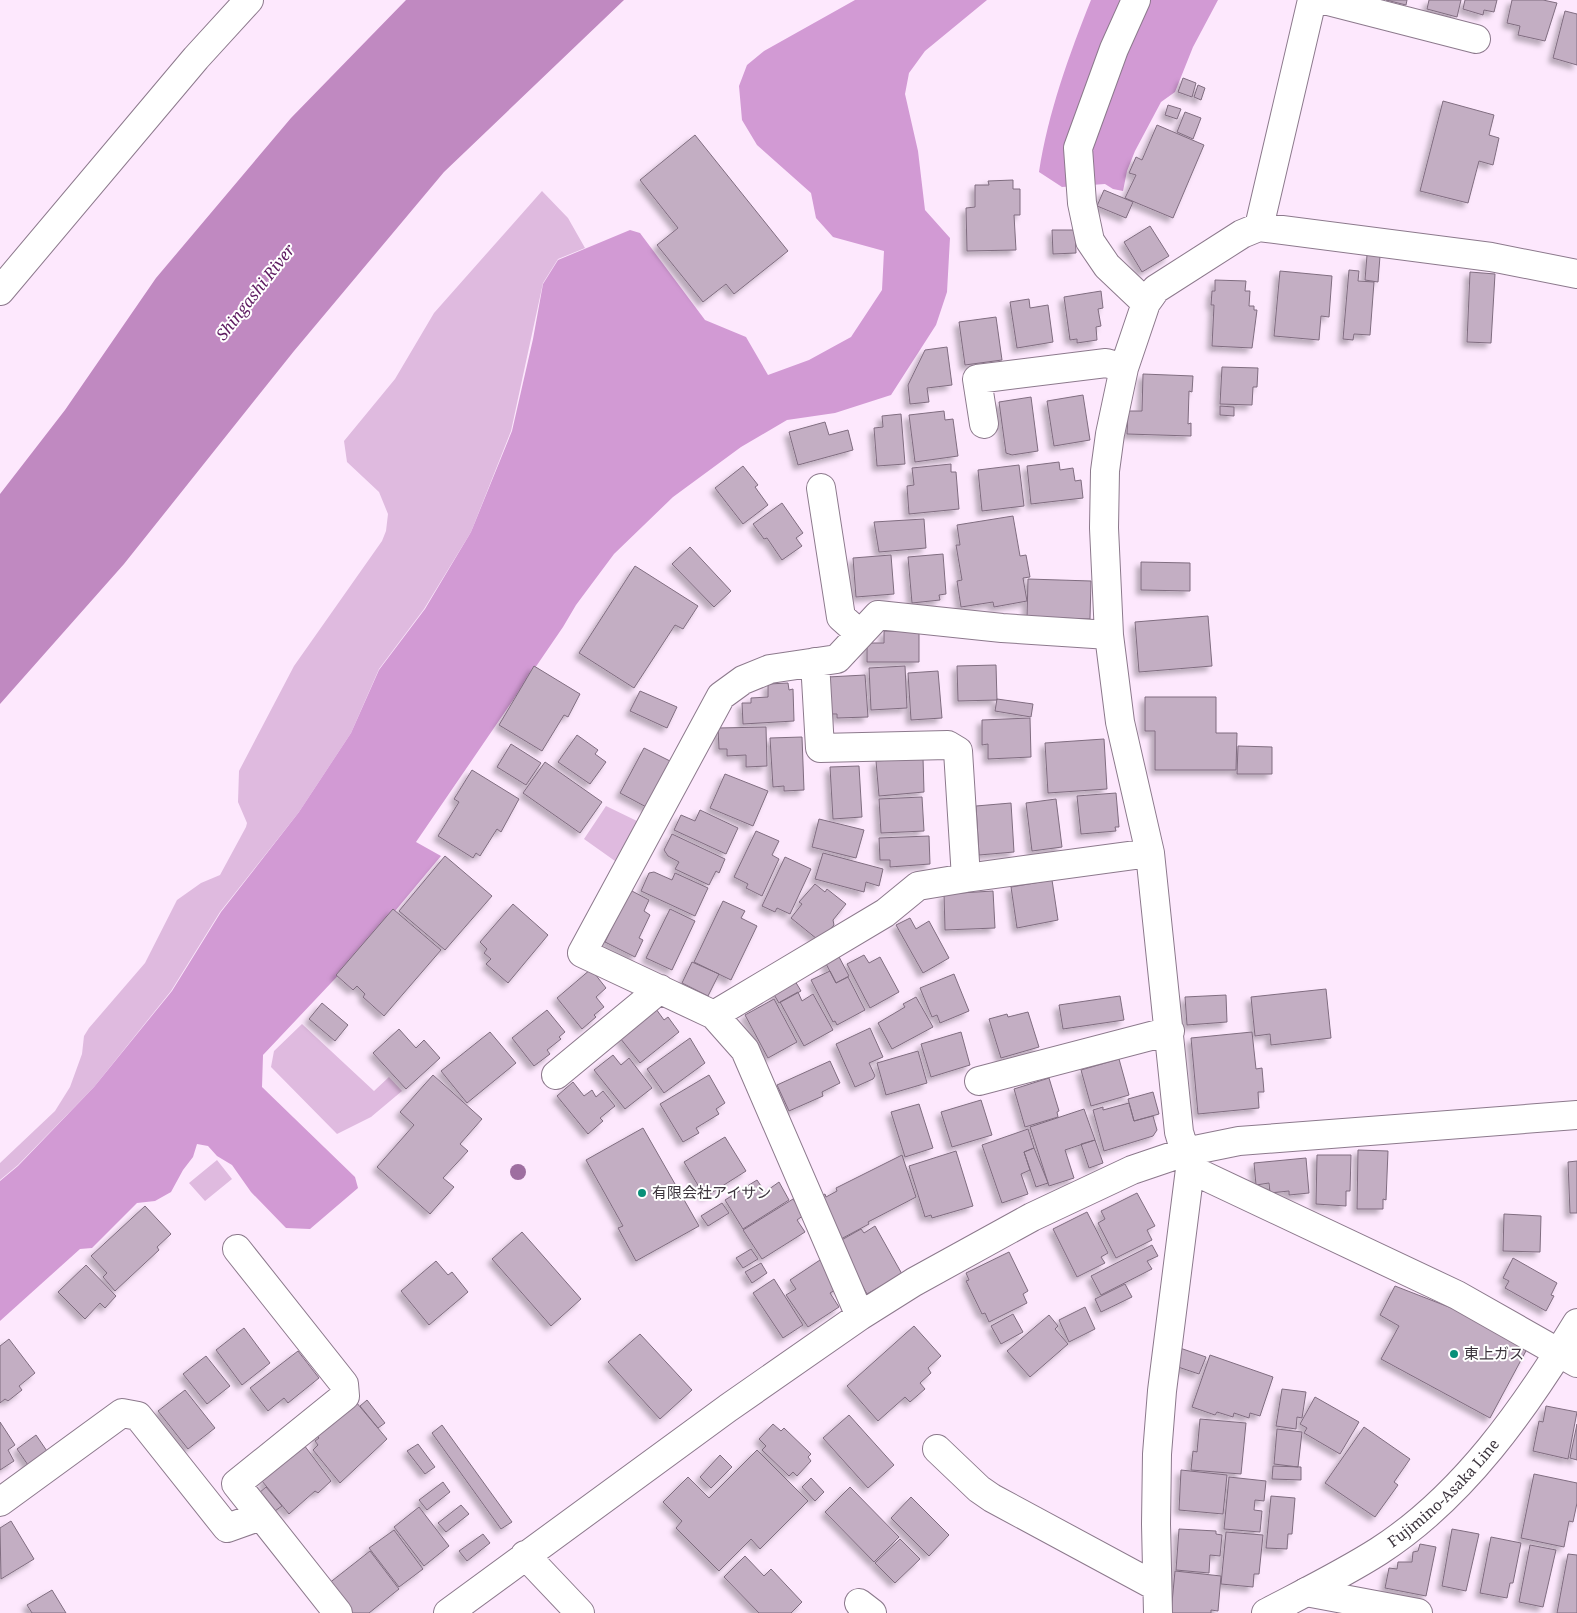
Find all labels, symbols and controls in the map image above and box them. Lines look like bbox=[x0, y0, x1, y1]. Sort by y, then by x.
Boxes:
water label: Shingashi River bbox=[210, 239, 300, 345]
place label: 有限会社アイサン bbox=[652, 1182, 771, 1202]
marker: 有限会社アイサン bbox=[636, 1187, 648, 1199]
place label: 東上ガス bbox=[1464, 1343, 1524, 1363]
marker: 東上ガス bbox=[1448, 1348, 1460, 1360]
street label: Fujimino-Asaka Line bbox=[1383, 1434, 1503, 1551]

